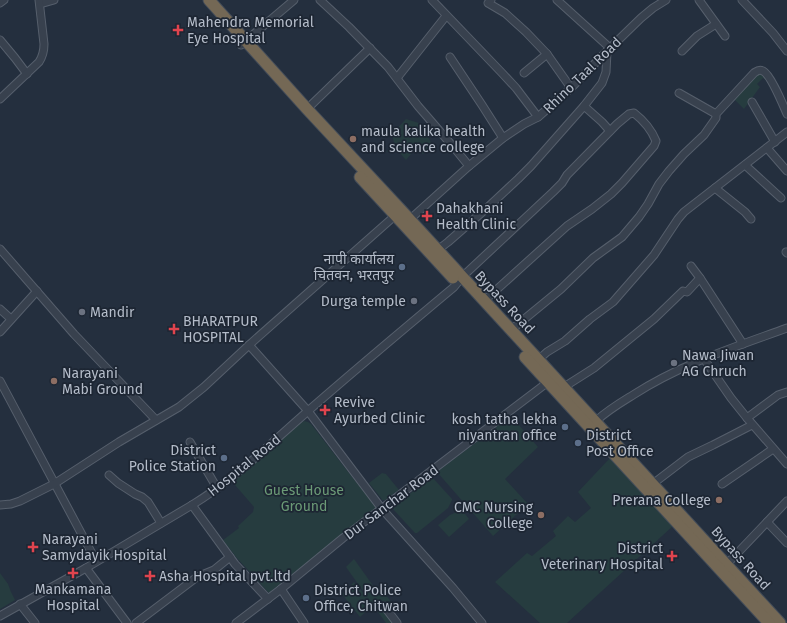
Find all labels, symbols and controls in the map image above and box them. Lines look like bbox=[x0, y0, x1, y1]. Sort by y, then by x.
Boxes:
place label: Mahendra Memorial Eye Hospital bbox=[187, 14, 314, 47]
marker: Mahendra Memorial Eye Hospital bbox=[172, 24, 184, 36]
street label: Rhino Taal Road bbox=[540, 34, 625, 117]
place label: maula kalika health and science college bbox=[361, 123, 485, 156]
marker: maula kalika health and science college bbox=[348, 134, 358, 144]
place label: Dahakhani Health Clinic bbox=[436, 200, 516, 233]
marker: Dahakhani Health Clinic bbox=[421, 210, 433, 222]
place label: नापी कार्यालय चितवन, भरतपुर bbox=[314, 251, 395, 285]
marker: नापी कार्यालय चितवन, भरतपुर bbox=[397, 262, 407, 272]
street label: Bypass Road bbox=[471, 267, 538, 337]
place label: Durga temple bbox=[321, 293, 406, 310]
marker: Durga temple bbox=[409, 296, 419, 306]
place label: Mandir bbox=[90, 304, 135, 321]
marker: Mandir bbox=[77, 307, 87, 317]
place label: BHARATPUR HOSPITAL bbox=[183, 313, 258, 346]
marker: BHARATPUR HOSPITAL bbox=[168, 323, 180, 335]
place label: Nawa Jiwan AG Chruch bbox=[682, 347, 754, 380]
marker: Nawa Jiwan AG Chruch bbox=[669, 358, 679, 368]
place label: Narayani Mabi Ground bbox=[62, 365, 143, 398]
marker: Narayani Mabi Ground bbox=[49, 376, 59, 386]
place label: Revive Ayurbed Clinic bbox=[334, 394, 425, 427]
marker: Revive Ayurbed Clinic bbox=[319, 404, 331, 416]
place label: kosh tatha lekha niyantran office bbox=[452, 411, 557, 444]
marker: kosh tatha lekha niyantran office bbox=[560, 422, 570, 432]
place label: District Post Office bbox=[586, 427, 654, 460]
street label: Hospital Road bbox=[204, 431, 284, 500]
marker: District Post Office bbox=[573, 438, 583, 448]
place label: District Police Station bbox=[129, 442, 217, 475]
marker: District Police Station bbox=[219, 453, 229, 463]
street label: Dur Sanchar Road bbox=[341, 461, 442, 543]
park label: Guest House Ground bbox=[264, 482, 344, 515]
place label: Prerana College bbox=[612, 492, 711, 509]
marker: Prerana College bbox=[714, 495, 724, 505]
place label: CMC Nursing College bbox=[454, 499, 534, 532]
marker: CMC Nursing College bbox=[536, 510, 546, 520]
street label: Bypass Road bbox=[708, 523, 774, 594]
place label: Narayani Samydayik Hospital bbox=[42, 531, 167, 564]
place label: District Veterinary Hospital bbox=[541, 540, 664, 573]
marker: Narayani Samydayik Hospital bbox=[27, 541, 39, 553]
marker: District Veterinary Hospital bbox=[666, 550, 678, 562]
marker: Mankamana Hospital bbox=[67, 567, 79, 579]
place label: Asha Hospital pvt.ltd bbox=[159, 568, 291, 585]
marker: Asha Hospital pvt.ltd bbox=[144, 570, 156, 582]
place label: Mankamana Hospital bbox=[35, 581, 111, 614]
place label: District Police Office, Chitwan bbox=[314, 582, 408, 615]
marker: District Police Office, Chitwan bbox=[301, 593, 311, 603]

